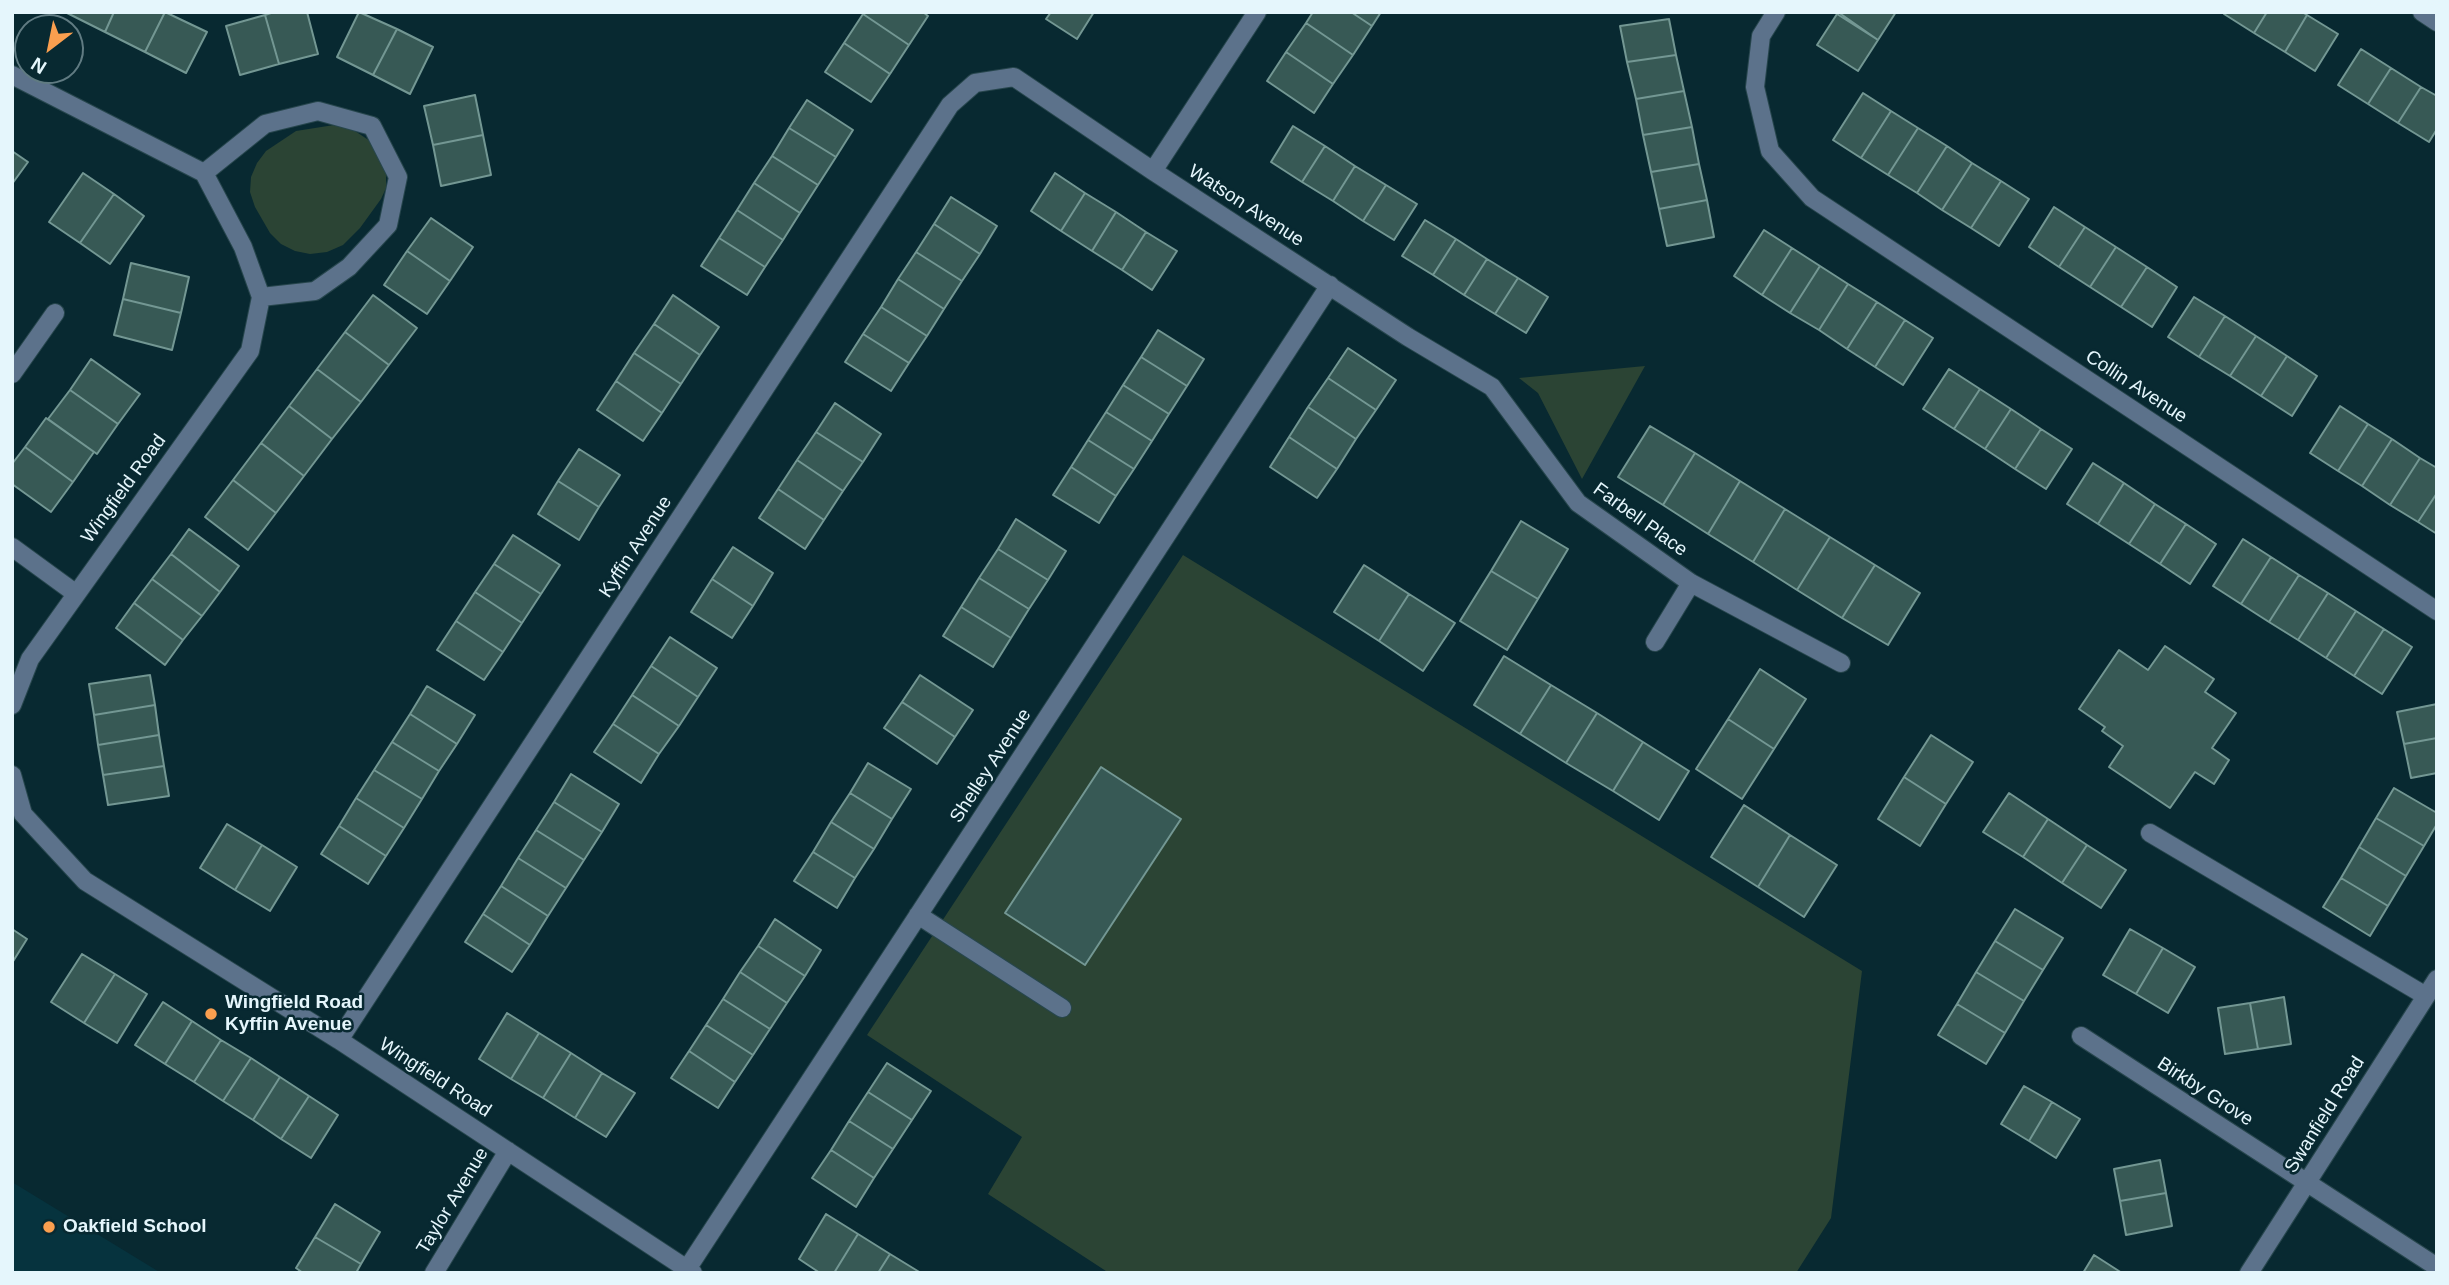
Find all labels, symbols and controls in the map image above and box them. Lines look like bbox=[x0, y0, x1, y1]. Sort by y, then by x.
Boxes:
north arrow bbox=[14, 14, 84, 84]
text: N bbox=[27, 53, 50, 78]
street label: Watson Avenue bbox=[1184, 160, 1308, 252]
street label: Collin Avenue bbox=[2081, 346, 2191, 428]
street label: Wingfield Road bbox=[77, 430, 171, 548]
street label: Farbell Place bbox=[1588, 478, 1692, 562]
street label: Kyffin Avenue bbox=[595, 492, 677, 602]
street label: Shelley Avenue bbox=[946, 705, 1036, 827]
place label: Wingfield Road Kyffin Avenue bbox=[225, 992, 363, 1036]
marker: Wingfield Road Kyffin Avenue bbox=[203, 1006, 219, 1022]
street label: Wingfield Road bbox=[375, 1033, 495, 1123]
street label: Birkby Grove bbox=[2153, 1053, 2257, 1131]
street label: Swanfield Road bbox=[2280, 1053, 2370, 1177]
street label: Taylor Avenue bbox=[412, 1144, 494, 1258]
place label: Oakfield School bbox=[63, 1216, 207, 1238]
marker: Oakfield School bbox=[41, 1219, 57, 1235]

